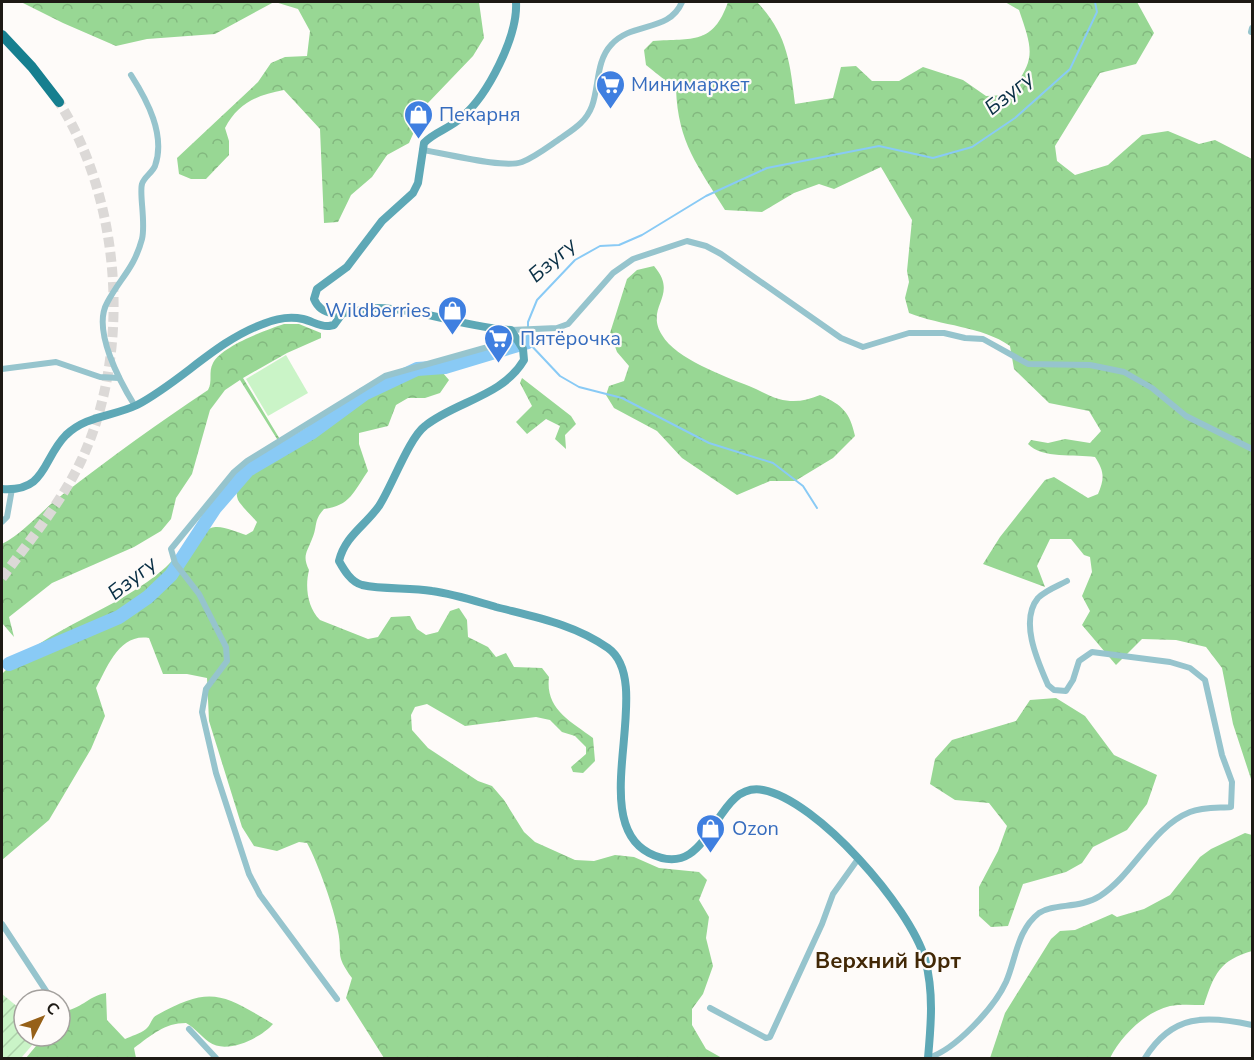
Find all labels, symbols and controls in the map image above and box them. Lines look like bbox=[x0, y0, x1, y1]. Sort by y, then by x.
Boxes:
water label: Бзугу bbox=[979, 64, 1040, 121]
supermarket icon: Минимаркет bbox=[594, 68, 626, 110]
place label: Минимаркет bbox=[631, 71, 749, 98]
shop icon: Пекарня bbox=[402, 98, 434, 140]
place label: Пекарня bbox=[439, 101, 521, 128]
water label: Бзугу bbox=[522, 231, 583, 289]
shop icon: Wildberries bbox=[436, 294, 468, 336]
place label: Wildberries bbox=[325, 297, 431, 324]
supermarket icon: Пятёрочка bbox=[483, 322, 515, 364]
place label: Пятёрочка bbox=[520, 325, 621, 352]
water label: Бзугу bbox=[102, 549, 163, 606]
shop icon: Ozon bbox=[695, 812, 727, 854]
place label: Ozon bbox=[732, 815, 779, 842]
district label: Верхний Юрт bbox=[815, 946, 961, 976]
north arrow bbox=[12, 988, 72, 1048]
text: С bbox=[41, 997, 64, 1020]

